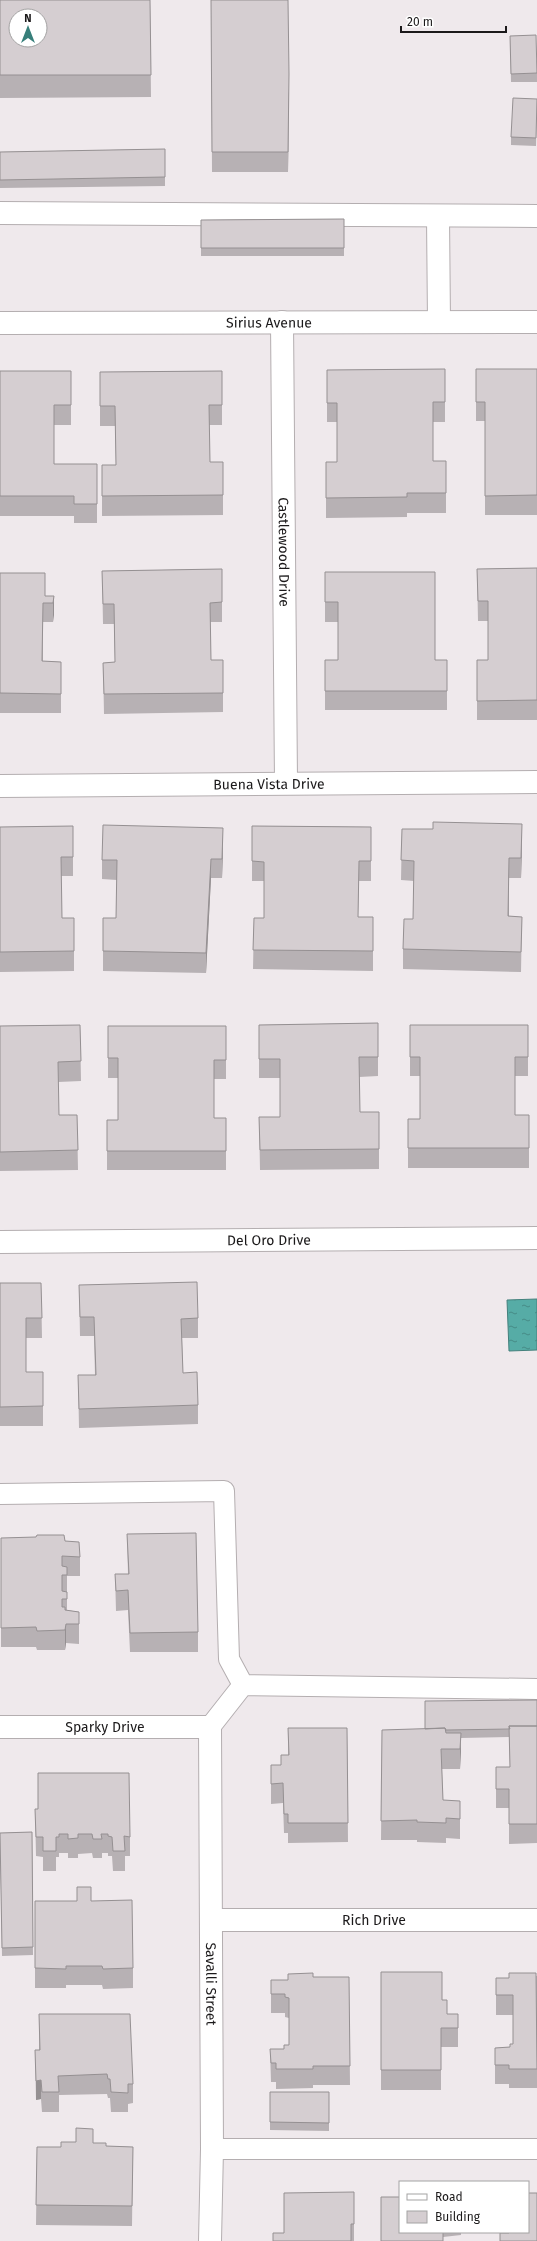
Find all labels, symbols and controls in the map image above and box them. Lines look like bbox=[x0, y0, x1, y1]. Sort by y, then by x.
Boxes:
north arrow bbox=[8, 8, 48, 48]
scale bar bbox=[401, 8, 506, 34]
text: N bbox=[24, 12, 32, 25]
text: 20 m bbox=[407, 15, 433, 29]
street label: Sirius Avenue bbox=[226, 314, 312, 331]
street label: Castlewood Drive bbox=[275, 497, 293, 607]
street label: Buena Vista Drive bbox=[213, 775, 325, 793]
street label: Del Oro Drive bbox=[227, 1231, 311, 1249]
street label: Sparky Drive bbox=[65, 1719, 145, 1736]
street label: Rich Drive bbox=[342, 1912, 406, 1929]
street label: Savalli Street bbox=[203, 1942, 220, 2027]
legend bbox=[399, 2181, 529, 2233]
text: Road bbox=[435, 2190, 463, 2204]
text: Building bbox=[435, 2210, 481, 2224]

